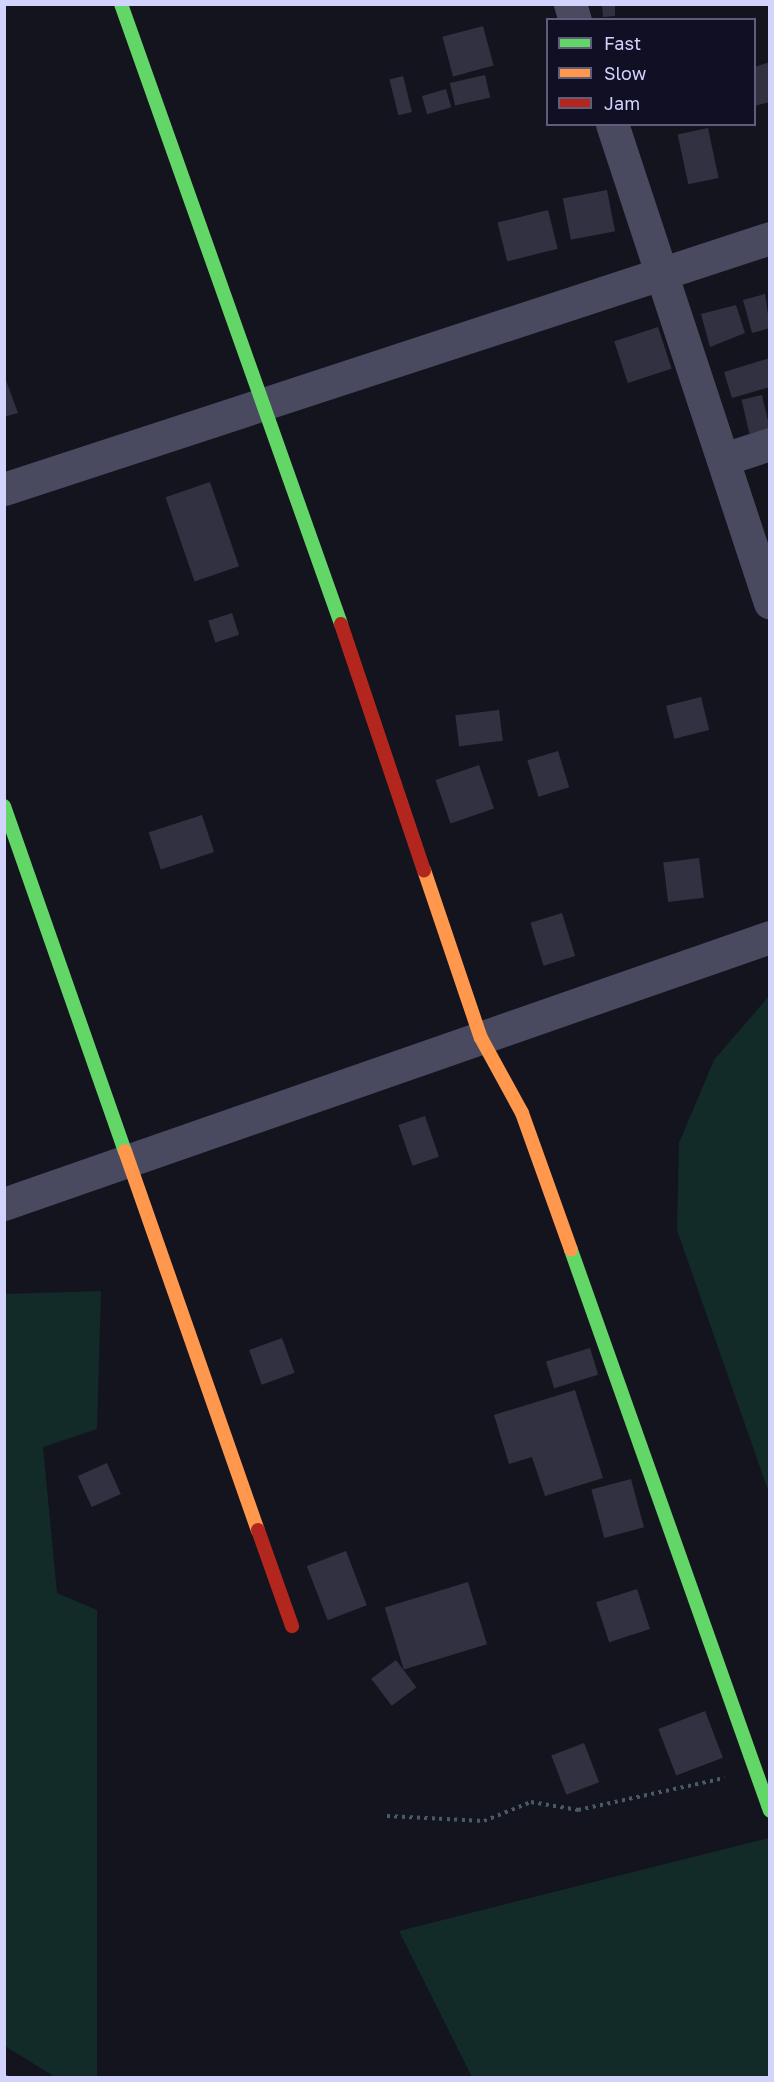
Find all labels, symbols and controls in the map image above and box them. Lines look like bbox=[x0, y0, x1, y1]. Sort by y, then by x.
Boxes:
legend bbox=[546, 18, 756, 126]
text: Fast bbox=[604, 32, 641, 54]
text: Slow bbox=[604, 62, 646, 84]
text: Jam bbox=[604, 92, 640, 114]

